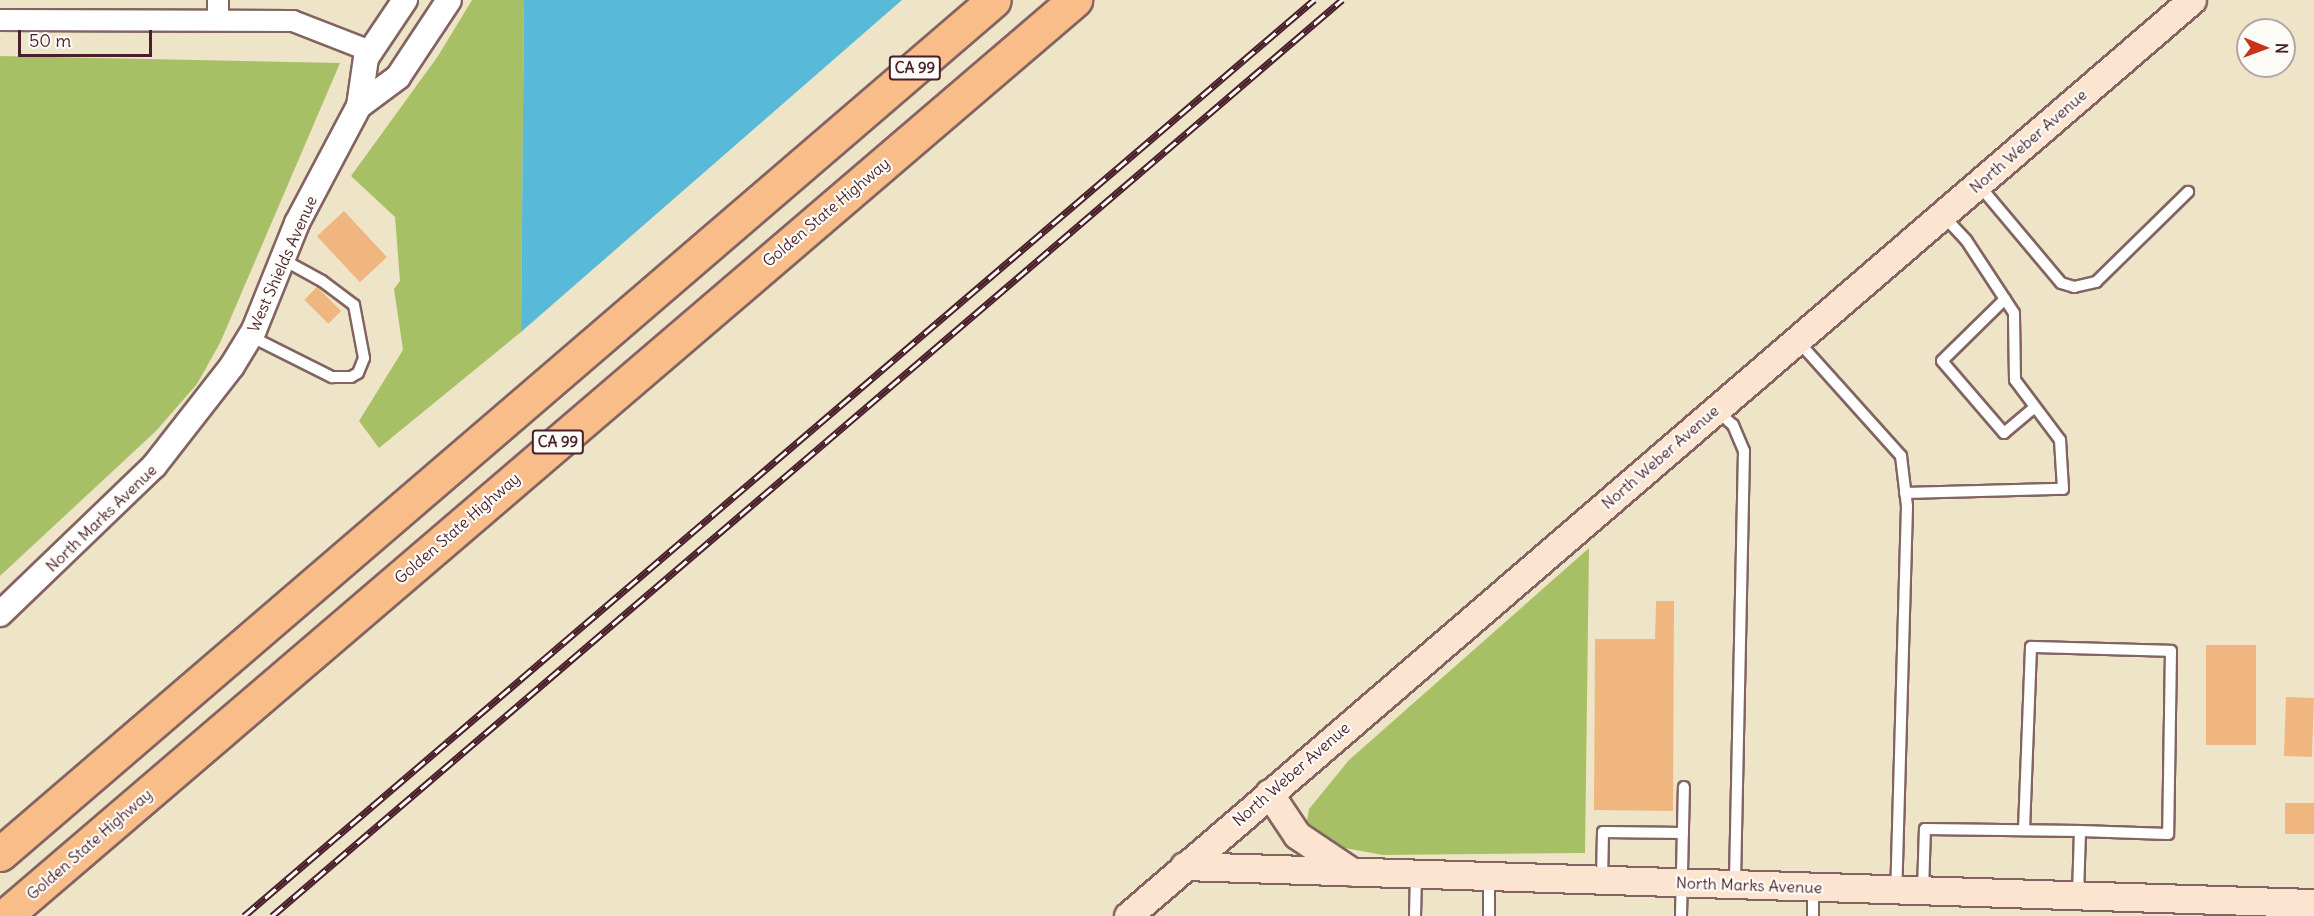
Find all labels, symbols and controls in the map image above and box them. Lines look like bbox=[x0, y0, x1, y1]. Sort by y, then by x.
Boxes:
scale bar bbox=[21, 18, 154, 56]
north arrow bbox=[2236, 18, 2296, 78]
text: 50 m bbox=[29, 29, 71, 52]
text: N bbox=[2272, 43, 2292, 54]
road number: CA 99 bbox=[888, 56, 942, 80]
street label: North Weber Avenue bbox=[1966, 85, 2090, 197]
street label: Golden State Highway bbox=[759, 153, 893, 271]
street label: West Shields Avenue bbox=[243, 193, 321, 335]
street label: North Weber Avenue bbox=[1598, 401, 1722, 513]
road number: CA 99 bbox=[531, 430, 585, 454]
street label: North Marks Avenue bbox=[42, 460, 160, 576]
street label: Golden State Highway bbox=[390, 468, 524, 588]
street label: North Weber Avenue bbox=[1229, 718, 1353, 830]
street label: Golden State Highway bbox=[22, 784, 156, 904]
street label: North Marks Avenue bbox=[1676, 873, 1822, 897]

